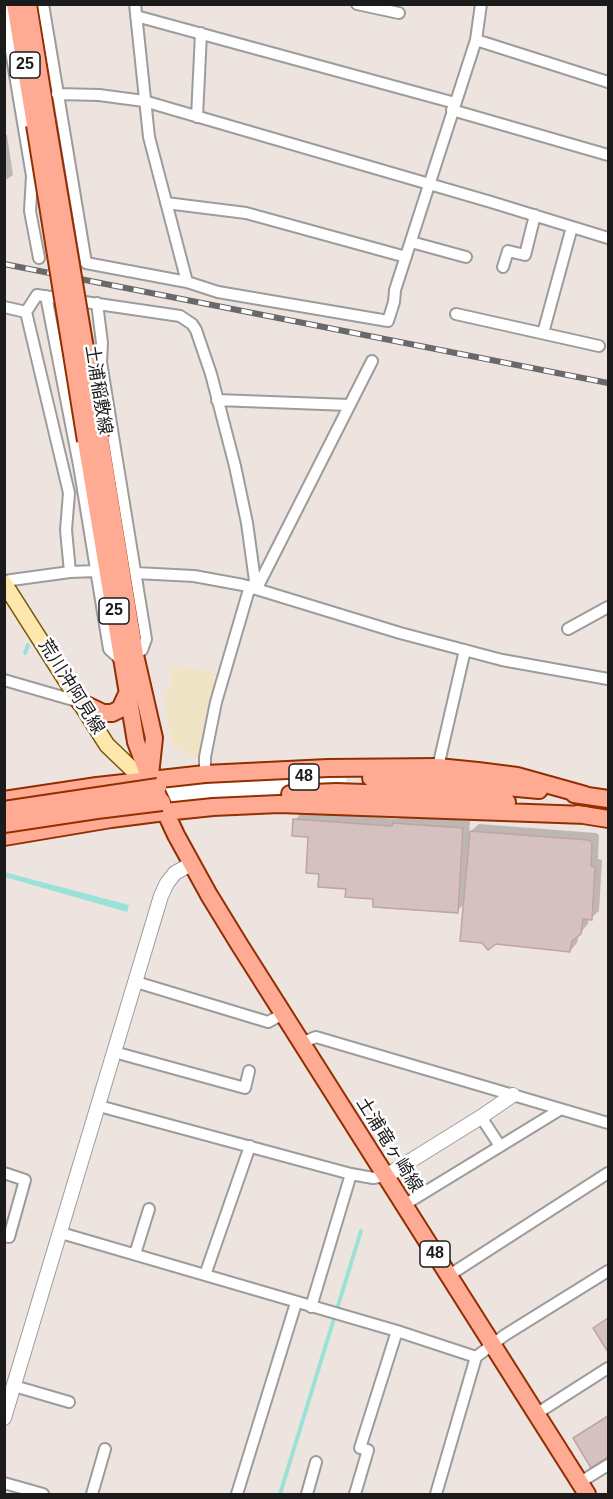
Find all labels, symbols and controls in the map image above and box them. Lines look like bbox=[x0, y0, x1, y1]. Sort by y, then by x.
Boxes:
road number: 25 bbox=[10, 52, 40, 78]
street label: 土浦稲敷線 bbox=[80, 344, 116, 436]
road number: 25 bbox=[99, 598, 129, 624]
street label: 荒川沖阿見線 bbox=[33, 635, 109, 739]
road number: 48 bbox=[289, 764, 319, 790]
street label: 土浦竜ヶ崎線 bbox=[351, 1093, 427, 1197]
road number: 48 bbox=[420, 1241, 450, 1267]

